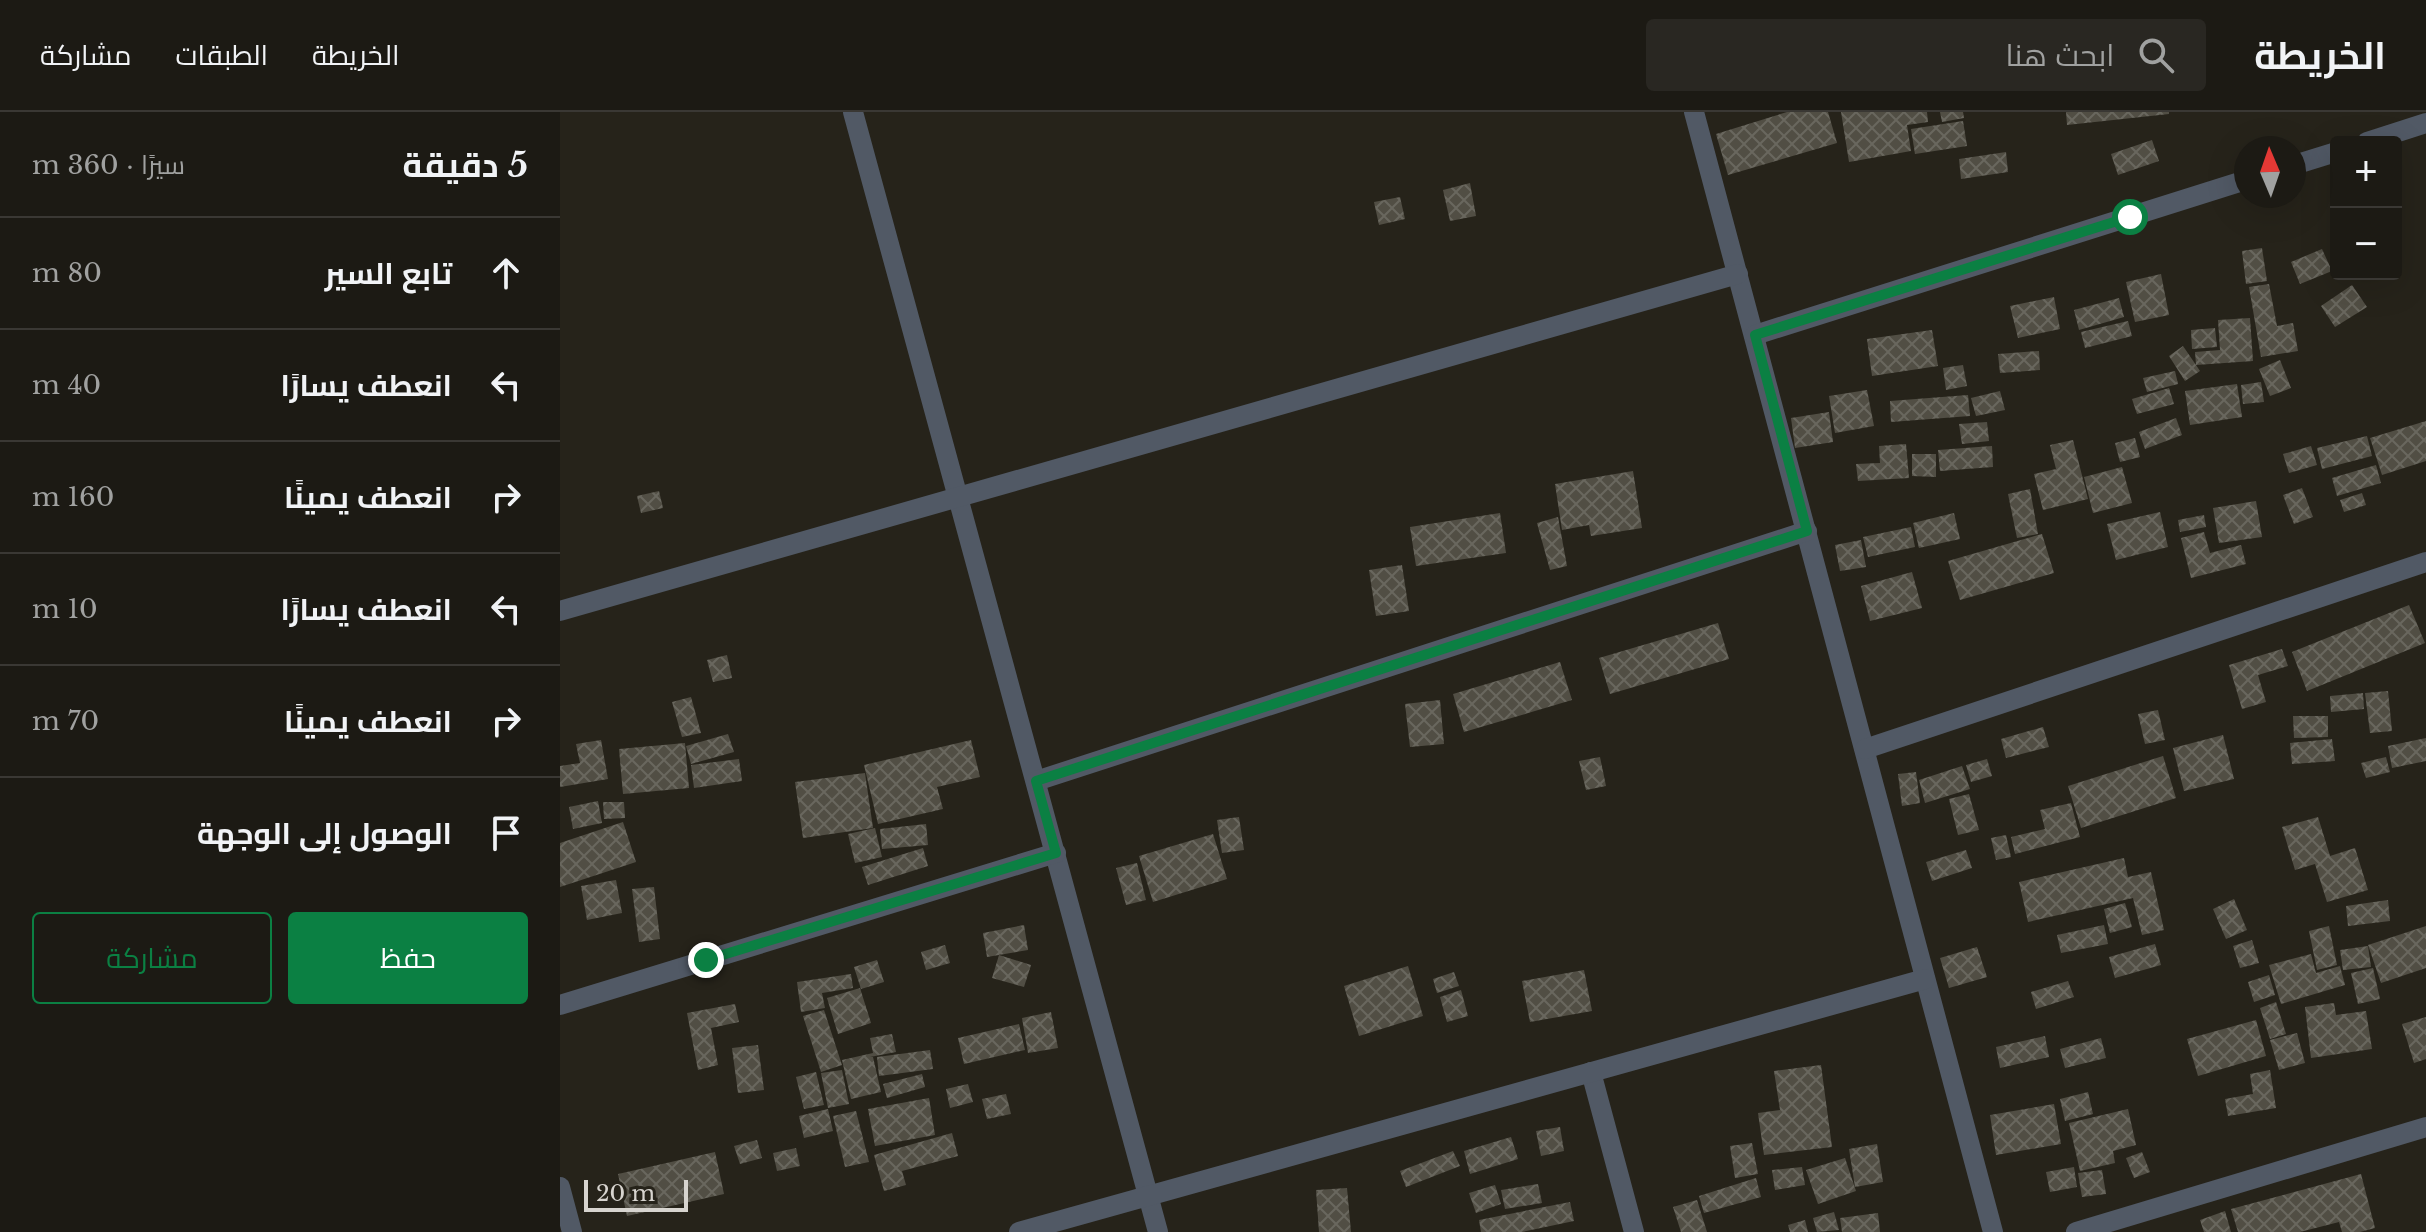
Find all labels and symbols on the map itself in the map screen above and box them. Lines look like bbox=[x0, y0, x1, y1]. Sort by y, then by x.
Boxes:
north arrow bbox=[2234, 136, 2306, 208]
route start bbox=[2112, 199, 2148, 235]
route end bbox=[688, 942, 724, 978]
scale bar bbox=[584, 1176, 688, 1212]

